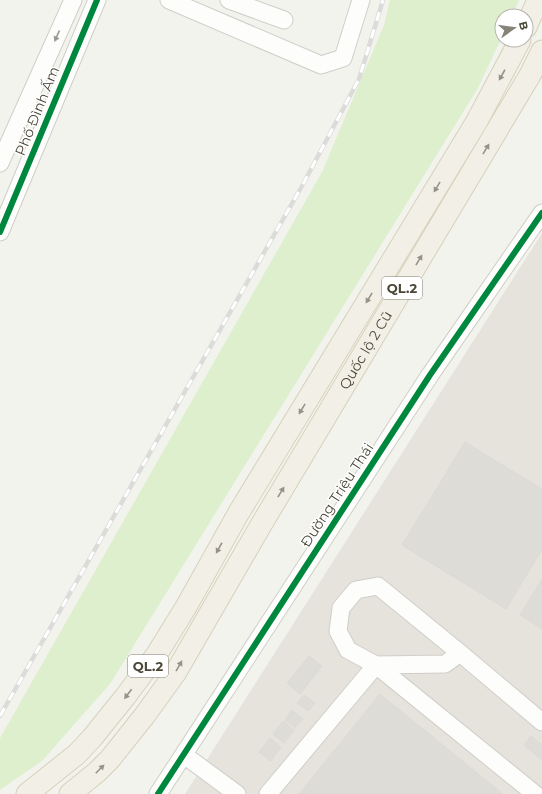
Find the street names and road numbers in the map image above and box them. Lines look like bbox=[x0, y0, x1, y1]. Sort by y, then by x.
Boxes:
street label: Phố Đình Ấm bbox=[10, 63, 63, 158]
road number: QL.2 bbox=[382, 277, 422, 299]
street label: Quốc lộ 2 Cũ bbox=[335, 308, 396, 393]
street label: Đường Triệu Thái bbox=[297, 440, 377, 550]
road number: QL.2 bbox=[128, 655, 168, 677]

